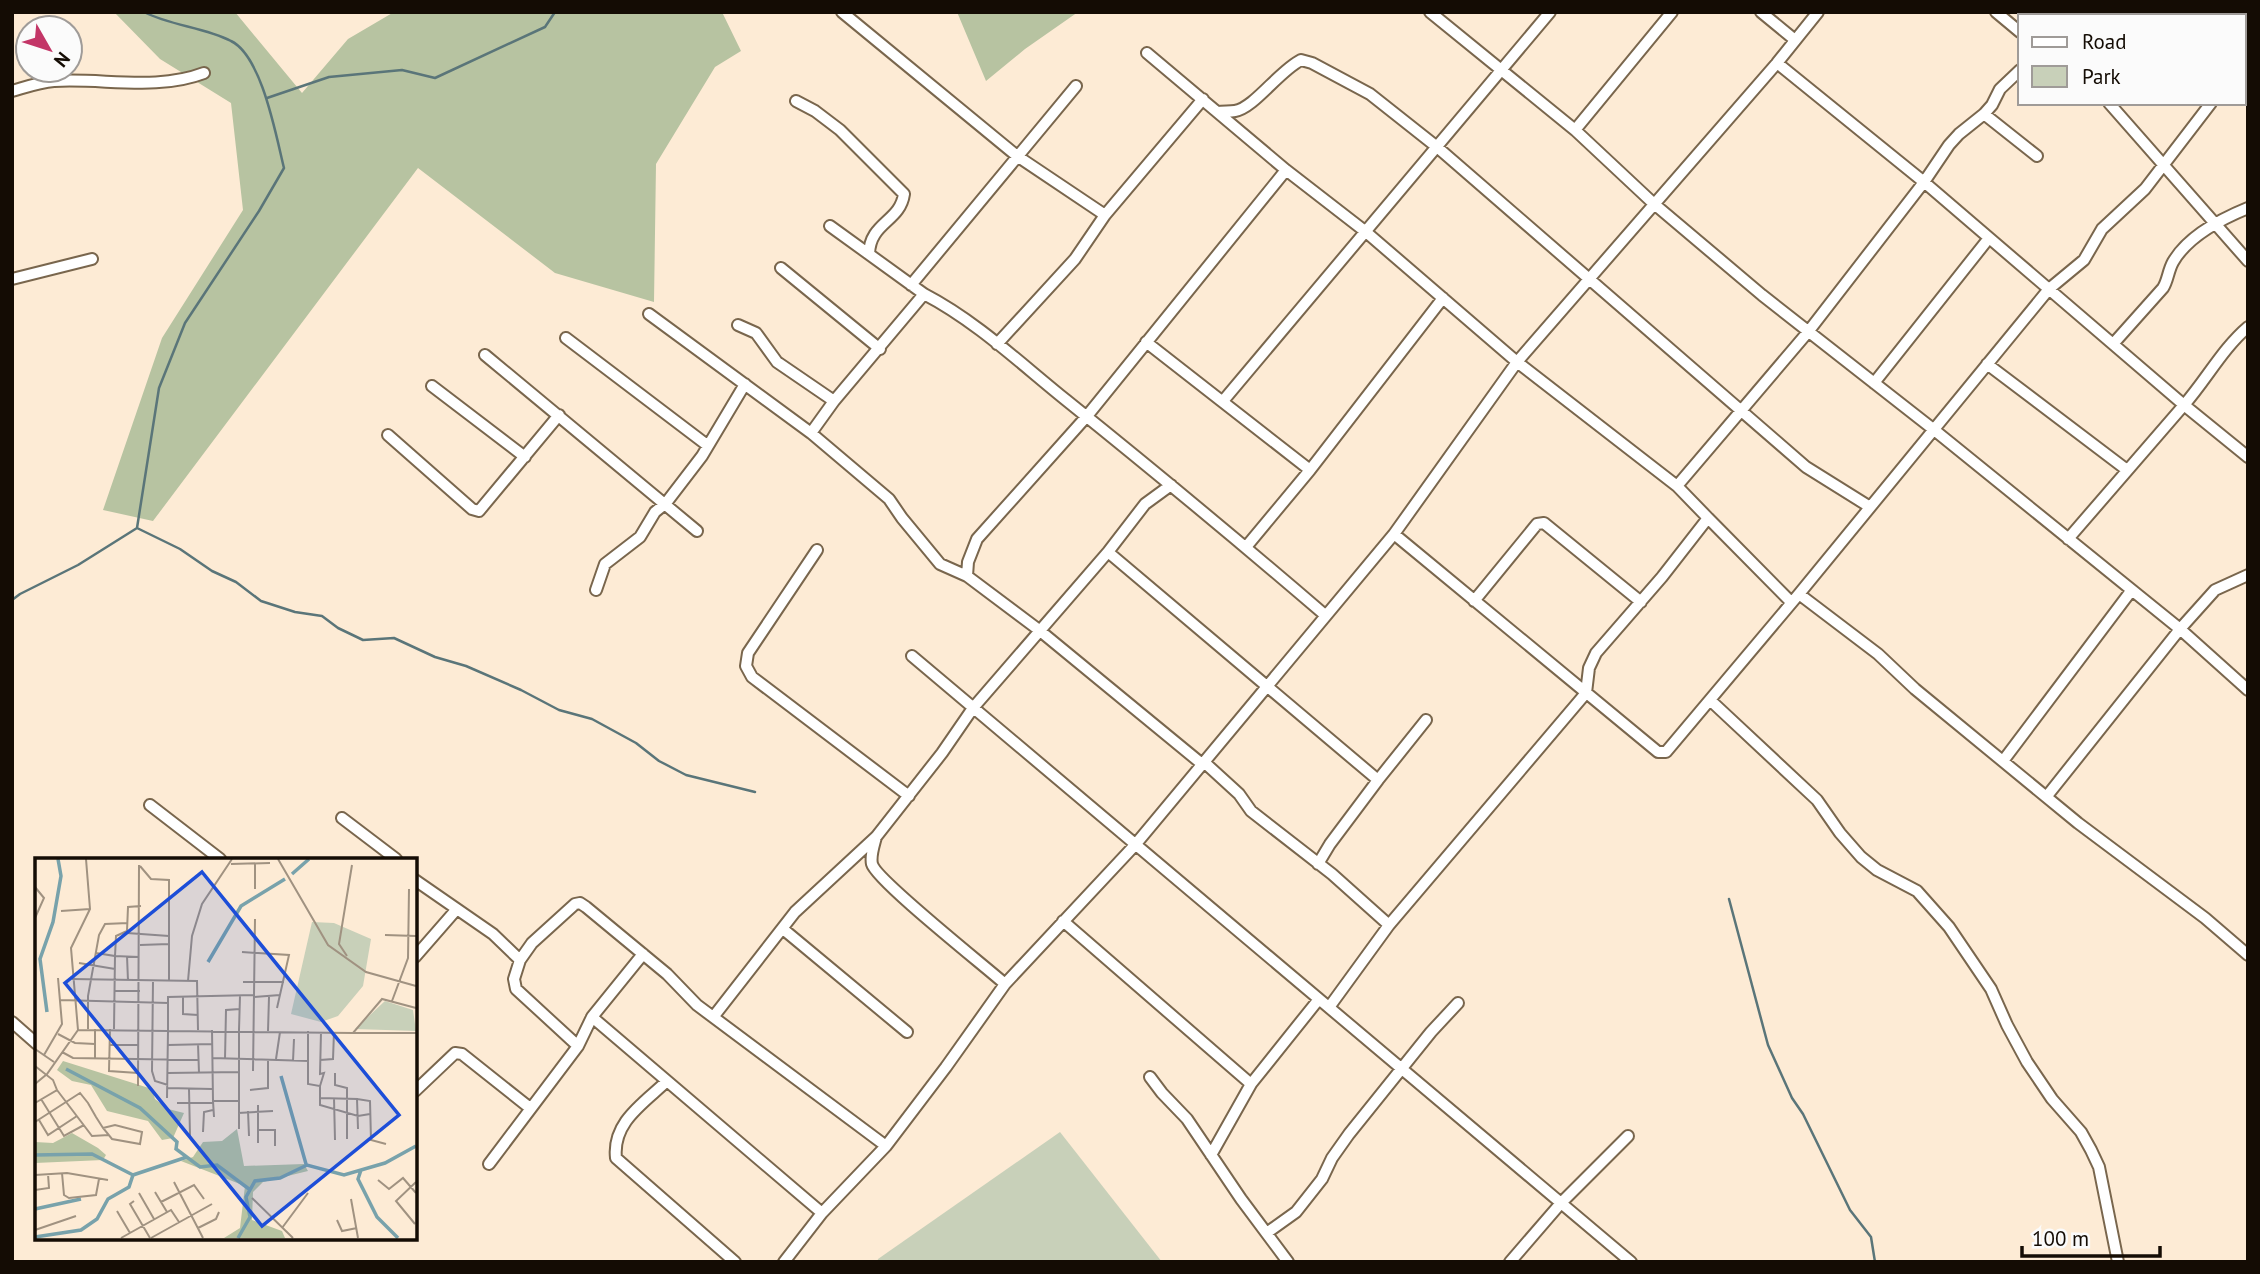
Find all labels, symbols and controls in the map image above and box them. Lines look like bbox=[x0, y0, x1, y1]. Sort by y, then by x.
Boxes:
north arrow bbox=[14, 14, 84, 84]
legend bbox=[2018, 14, 2246, 105]
text: Road bbox=[2082, 28, 2126, 55]
text: N bbox=[49, 47, 75, 72]
text: Park bbox=[2082, 63, 2121, 90]
inset map bbox=[35, 858, 416, 1239]
scale bar bbox=[2022, 1214, 2160, 1258]
text: 100 m bbox=[2032, 1225, 2089, 1252]

